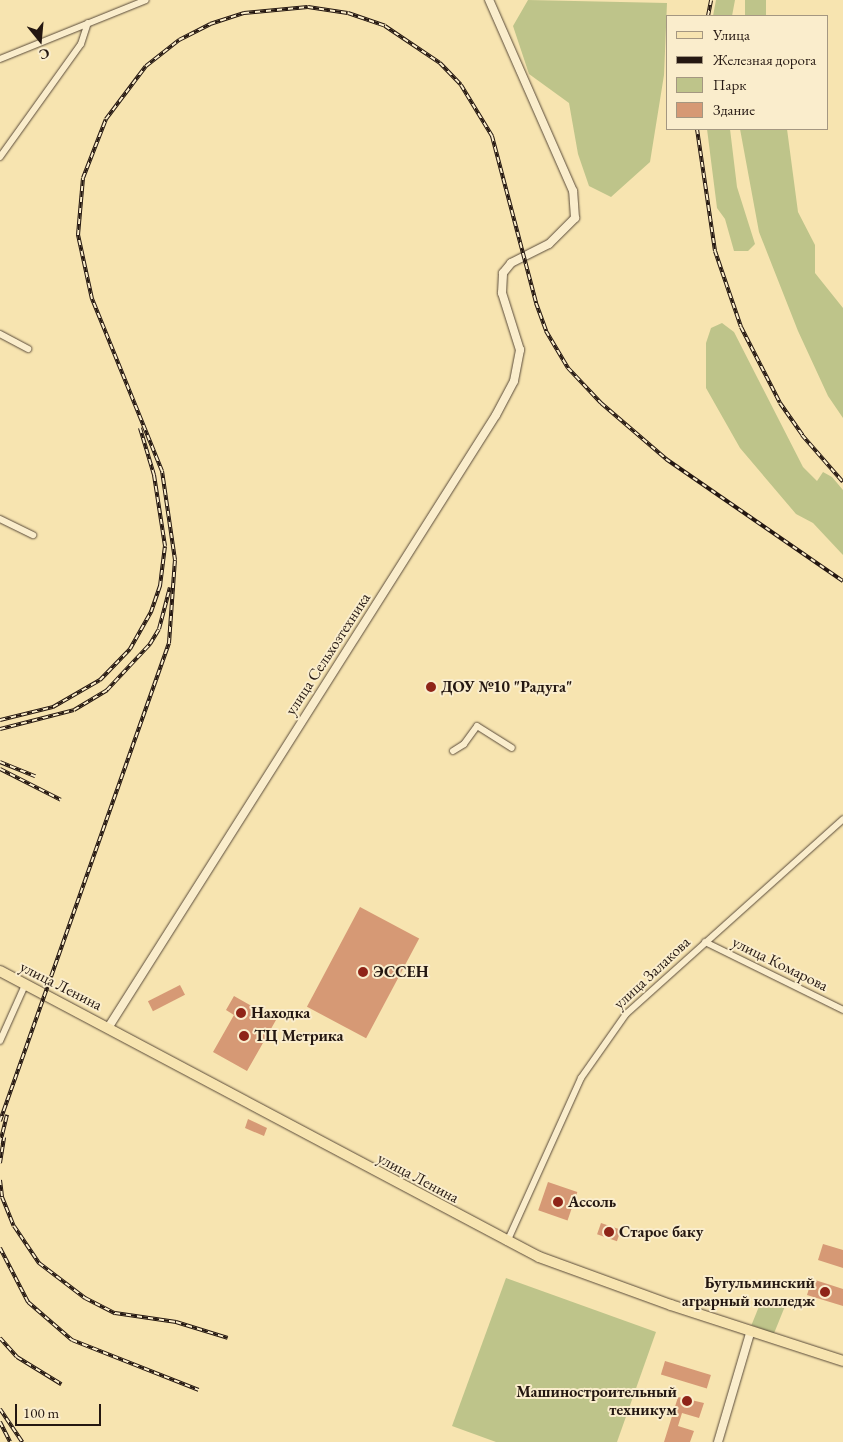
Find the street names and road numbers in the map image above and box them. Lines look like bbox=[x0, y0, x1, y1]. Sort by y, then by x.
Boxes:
street label: улица Сельхозтехника bbox=[281, 589, 375, 719]
street label: улица Комарова bbox=[729, 932, 831, 996]
street label: улица Залакова bbox=[610, 933, 694, 1013]
street label: улица Ленина bbox=[17, 957, 105, 1015]
street label: улица Ленина bbox=[374, 1148, 462, 1208]

